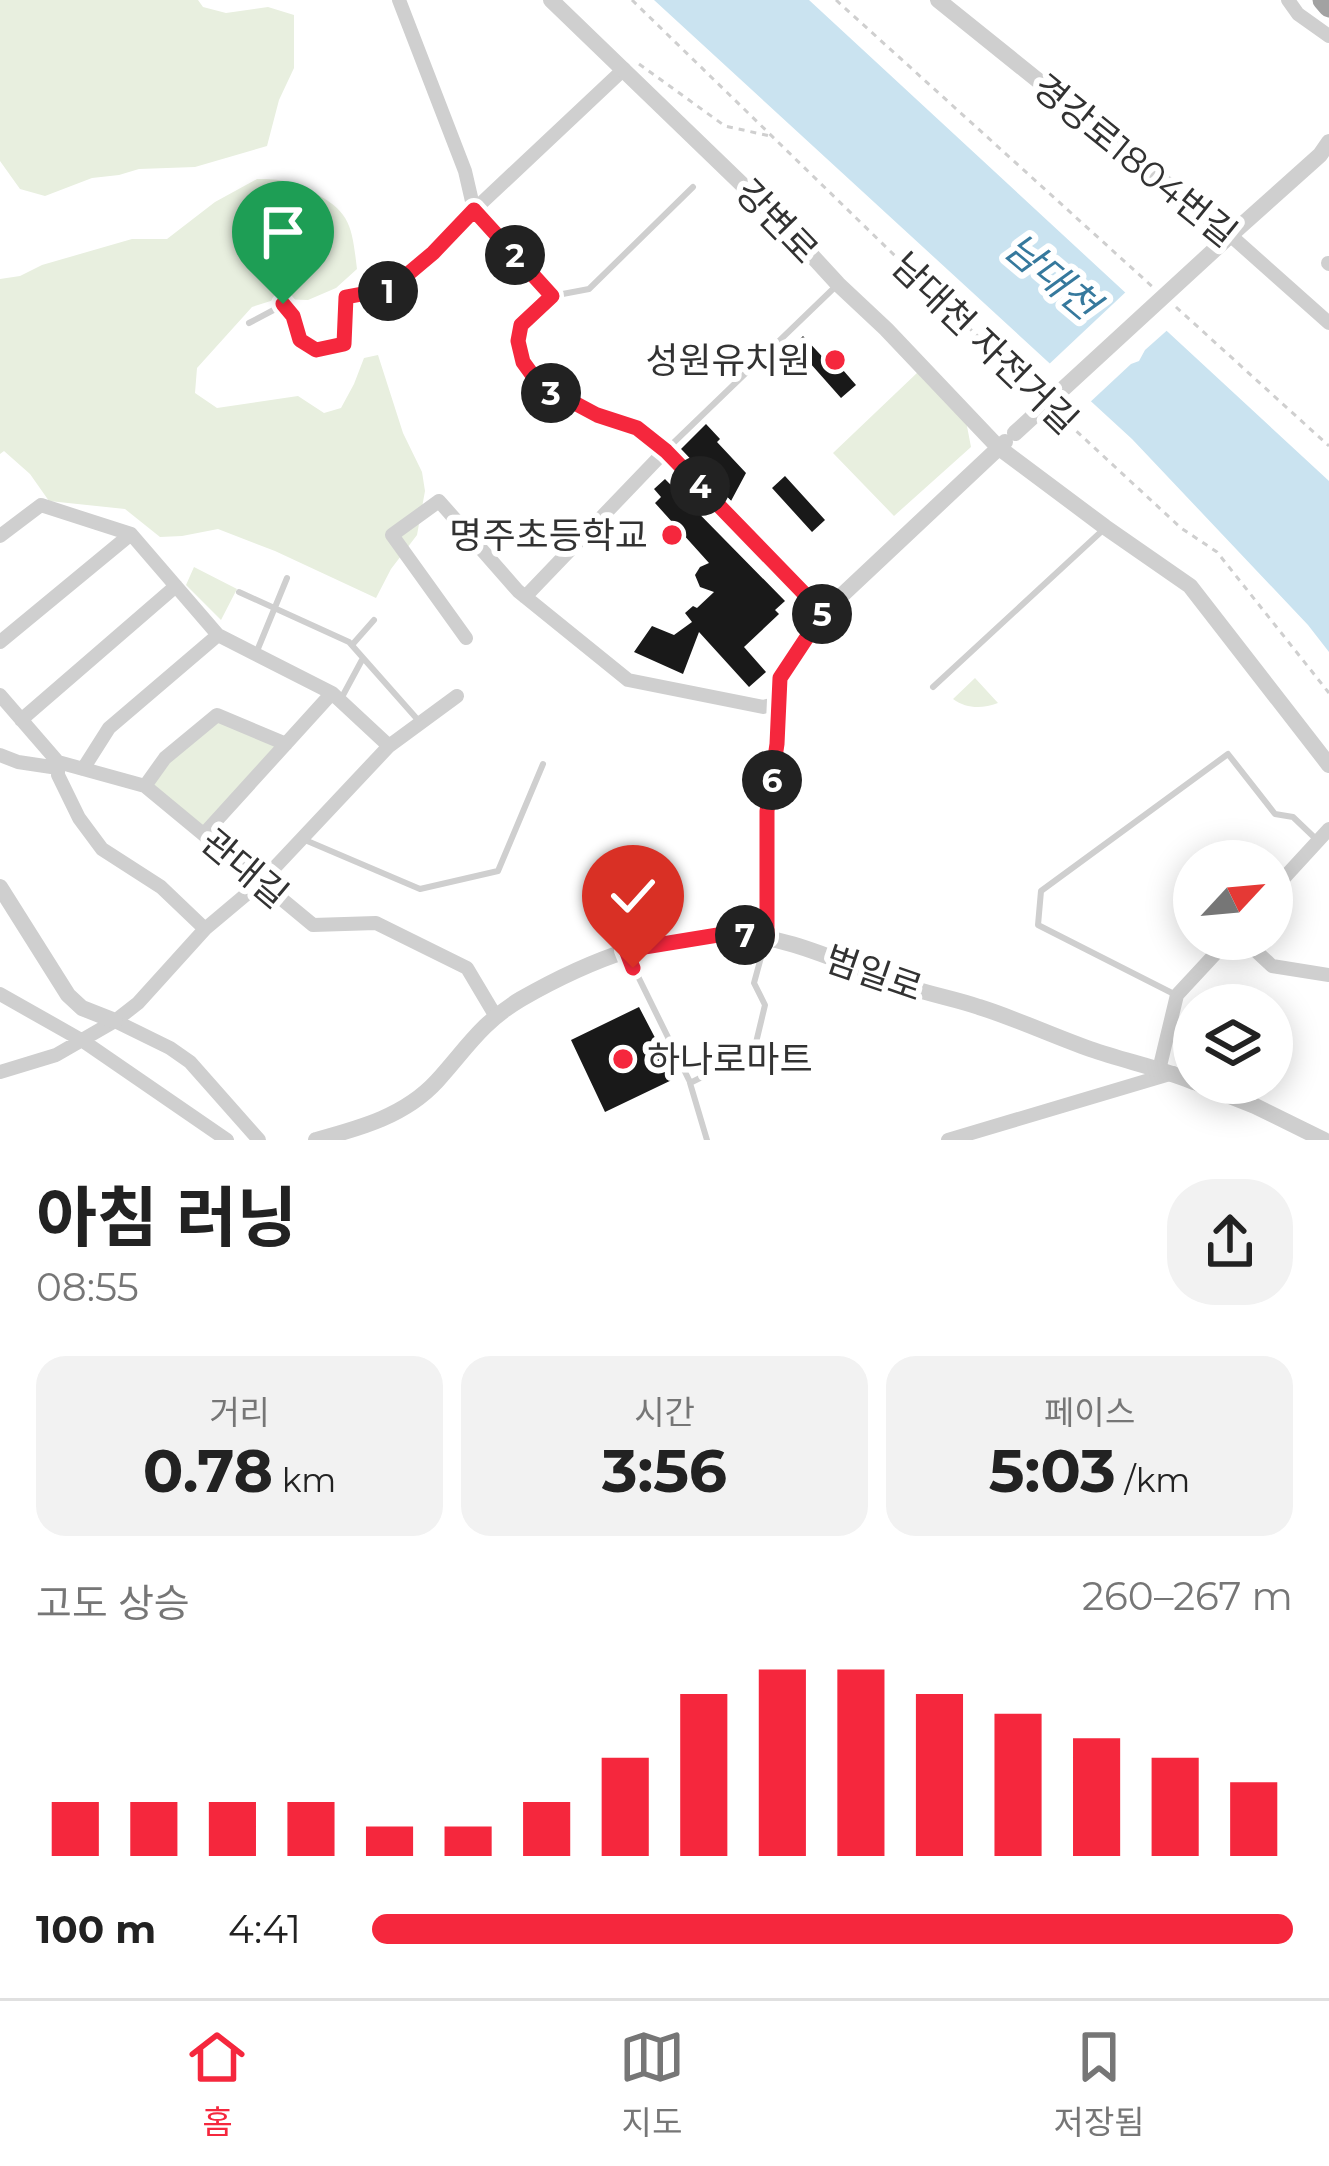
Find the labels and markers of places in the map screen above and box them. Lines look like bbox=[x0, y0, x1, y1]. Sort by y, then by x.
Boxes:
pin bbox=[232, 181, 334, 304]
pin: 2 bbox=[485, 225, 545, 285]
pin: 1 bbox=[358, 261, 418, 321]
place label: 성원유치원 bbox=[645, 338, 811, 382]
marker: 성원유치원 bbox=[822, 347, 848, 373]
pin: 3 bbox=[521, 363, 581, 423]
pin: 4 bbox=[670, 456, 730, 516]
place label: 명주초등학교 bbox=[449, 513, 648, 557]
marker: 명주초등학교 bbox=[659, 522, 685, 548]
pin: 5 bbox=[792, 584, 852, 644]
pin: 6 bbox=[742, 750, 802, 810]
pin bbox=[582, 845, 684, 968]
pin: 7 bbox=[715, 905, 775, 965]
place label: 하나로마트 bbox=[647, 1037, 813, 1081]
marker: 하나로마트 bbox=[610, 1046, 636, 1072]

